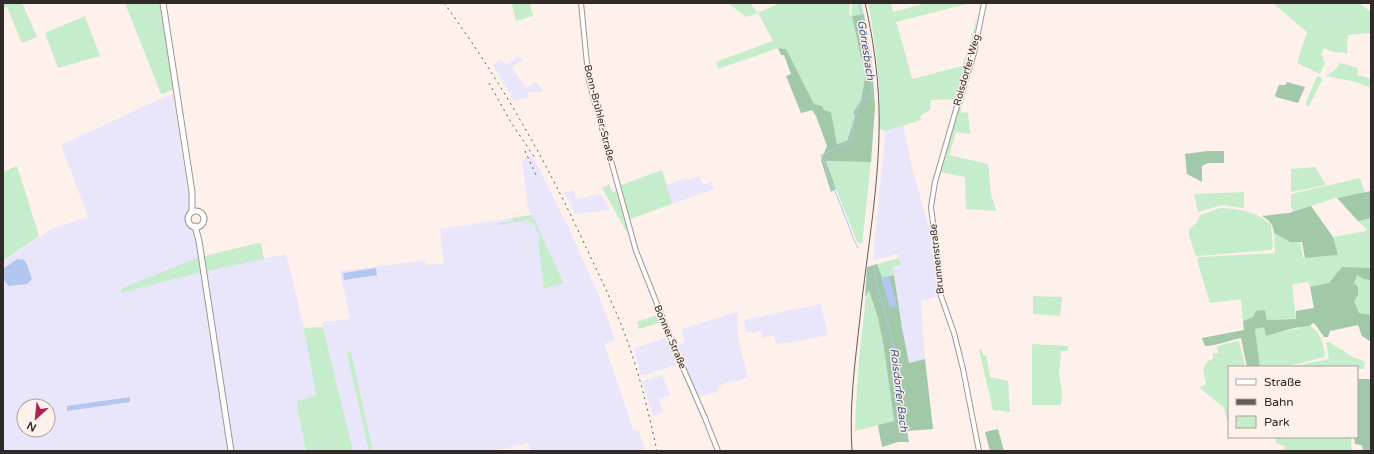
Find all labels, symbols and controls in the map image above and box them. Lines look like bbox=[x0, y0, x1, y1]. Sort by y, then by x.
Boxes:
water label: Görresbach bbox=[855, 19, 877, 81]
street label: Roisdorfer Weg bbox=[951, 33, 983, 107]
street label: Bonn-Brühler-Straße bbox=[581, 64, 617, 163]
street label: Brunnenstraße bbox=[927, 223, 947, 295]
street label: Bonner Straße bbox=[651, 303, 689, 371]
water label: Roisdorfer Bach bbox=[887, 348, 911, 433]
legend bbox=[1228, 366, 1358, 438]
text: Straße bbox=[1264, 375, 1301, 389]
text: Bahn bbox=[1264, 395, 1294, 409]
north arrow bbox=[16, 398, 56, 438]
text: Park bbox=[1264, 415, 1290, 429]
text: N bbox=[25, 419, 39, 434]

